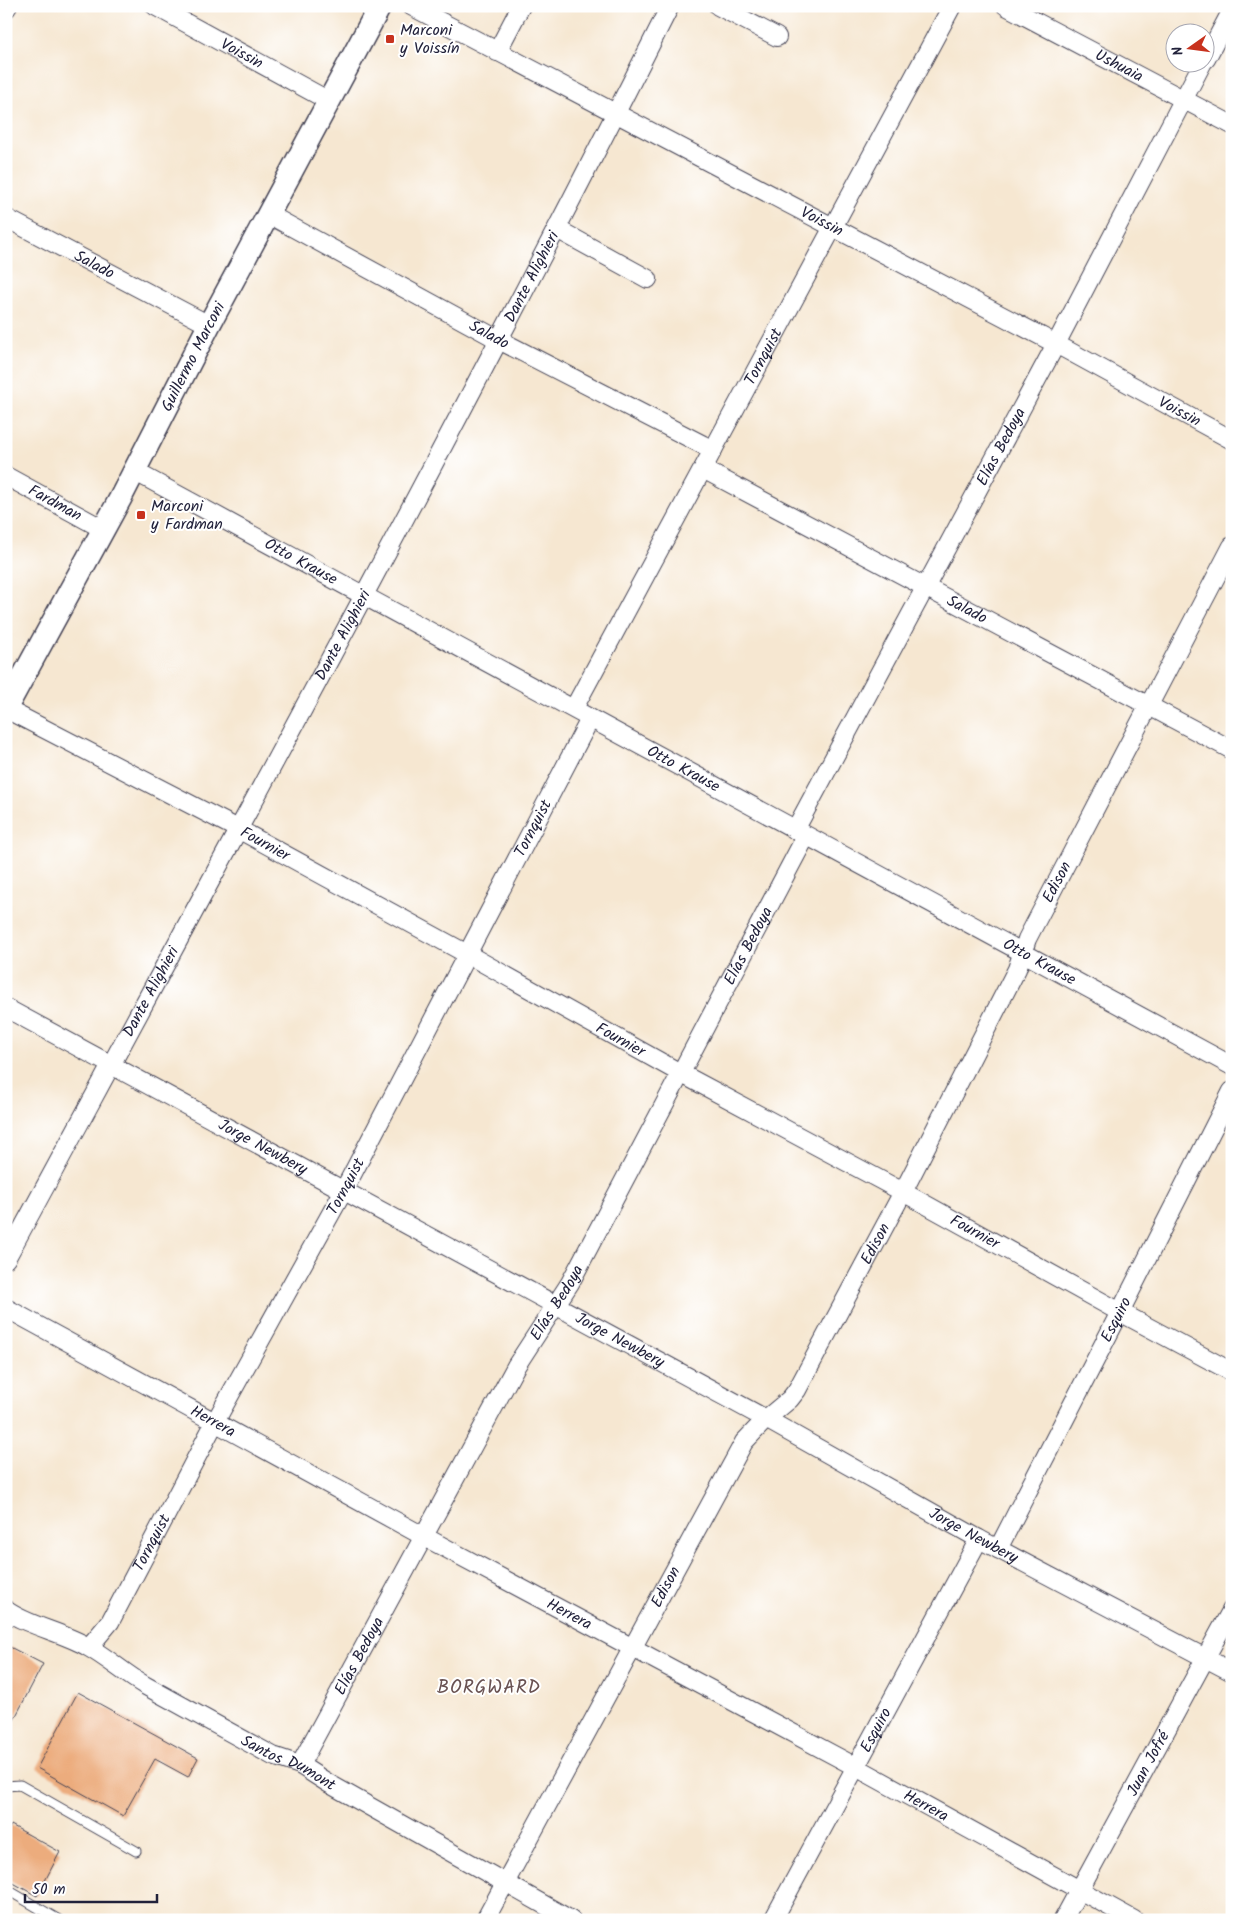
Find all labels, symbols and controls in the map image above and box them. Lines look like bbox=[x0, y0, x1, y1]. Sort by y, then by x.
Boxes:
place label: Marconi y Voissín bbox=[399, 18, 459, 61]
north arrow bbox=[1166, 22, 1216, 72]
street label: Voissin bbox=[216, 32, 268, 75]
marker: Marconi y Voissín bbox=[384, 33, 396, 45]
street label: Ushuaia bbox=[1091, 43, 1148, 89]
text: N bbox=[1167, 44, 1190, 58]
street label: Voissin bbox=[796, 200, 848, 243]
street label: Dante Alighieri bbox=[497, 226, 566, 327]
street label: Salado bbox=[70, 244, 119, 286]
street label: Guillermo Marconi bbox=[154, 296, 232, 416]
street label: Salado bbox=[465, 313, 514, 356]
street label: Tornquist bbox=[738, 323, 789, 390]
street label: Voissin bbox=[1154, 390, 1206, 433]
street label: Elías Bedoya bbox=[970, 403, 1032, 490]
street label: Fardman bbox=[24, 478, 87, 528]
place label: Marconi y Fardman bbox=[150, 494, 223, 537]
marker: Marconi y Fardman bbox=[135, 509, 147, 521]
street label: Otto Krause bbox=[260, 531, 342, 592]
street label: Dante Alighieri bbox=[308, 584, 378, 685]
street label: Salado bbox=[942, 588, 992, 630]
street label: Otto Krause bbox=[642, 739, 725, 799]
street label: Tornquist bbox=[508, 794, 559, 862]
street label: Fournier bbox=[236, 820, 296, 868]
street label: Edison bbox=[1035, 857, 1078, 907]
street label: Elías Bedoya bbox=[717, 902, 779, 990]
street label: Otto Krause bbox=[999, 932, 1081, 992]
street label: Dante Alighieri bbox=[116, 941, 186, 1042]
street label: Fournier bbox=[591, 1016, 652, 1065]
street label: Jorge Newbery bbox=[214, 1112, 313, 1182]
street label: Tornquist bbox=[320, 1153, 372, 1220]
street label: Fournier bbox=[945, 1208, 1006, 1256]
street label: Edison bbox=[854, 1219, 897, 1269]
street label: Elías Bedoya bbox=[523, 1260, 590, 1346]
street label: Esquiro bbox=[1094, 1293, 1138, 1347]
street label: Jorge Newbery bbox=[571, 1306, 670, 1375]
street label: Herrera bbox=[186, 1399, 240, 1444]
street label: Jorge Newbery bbox=[924, 1501, 1023, 1570]
street label: Tornquist bbox=[126, 1509, 177, 1576]
street label: Edison bbox=[644, 1562, 687, 1612]
street label: Herrera bbox=[542, 1592, 597, 1636]
street label: Elías Bedoya bbox=[328, 1612, 390, 1700]
district label: BORGWARD bbox=[437, 1673, 541, 1703]
street label: Esquiro bbox=[853, 1703, 898, 1757]
street label: Juan Jofré bbox=[1120, 1726, 1176, 1801]
street label: Santos Dumont bbox=[236, 1728, 341, 1798]
street label: Herrera bbox=[899, 1783, 953, 1828]
scale bar bbox=[25, 1871, 158, 1903]
text: 50 m bbox=[32, 1878, 66, 1902]

